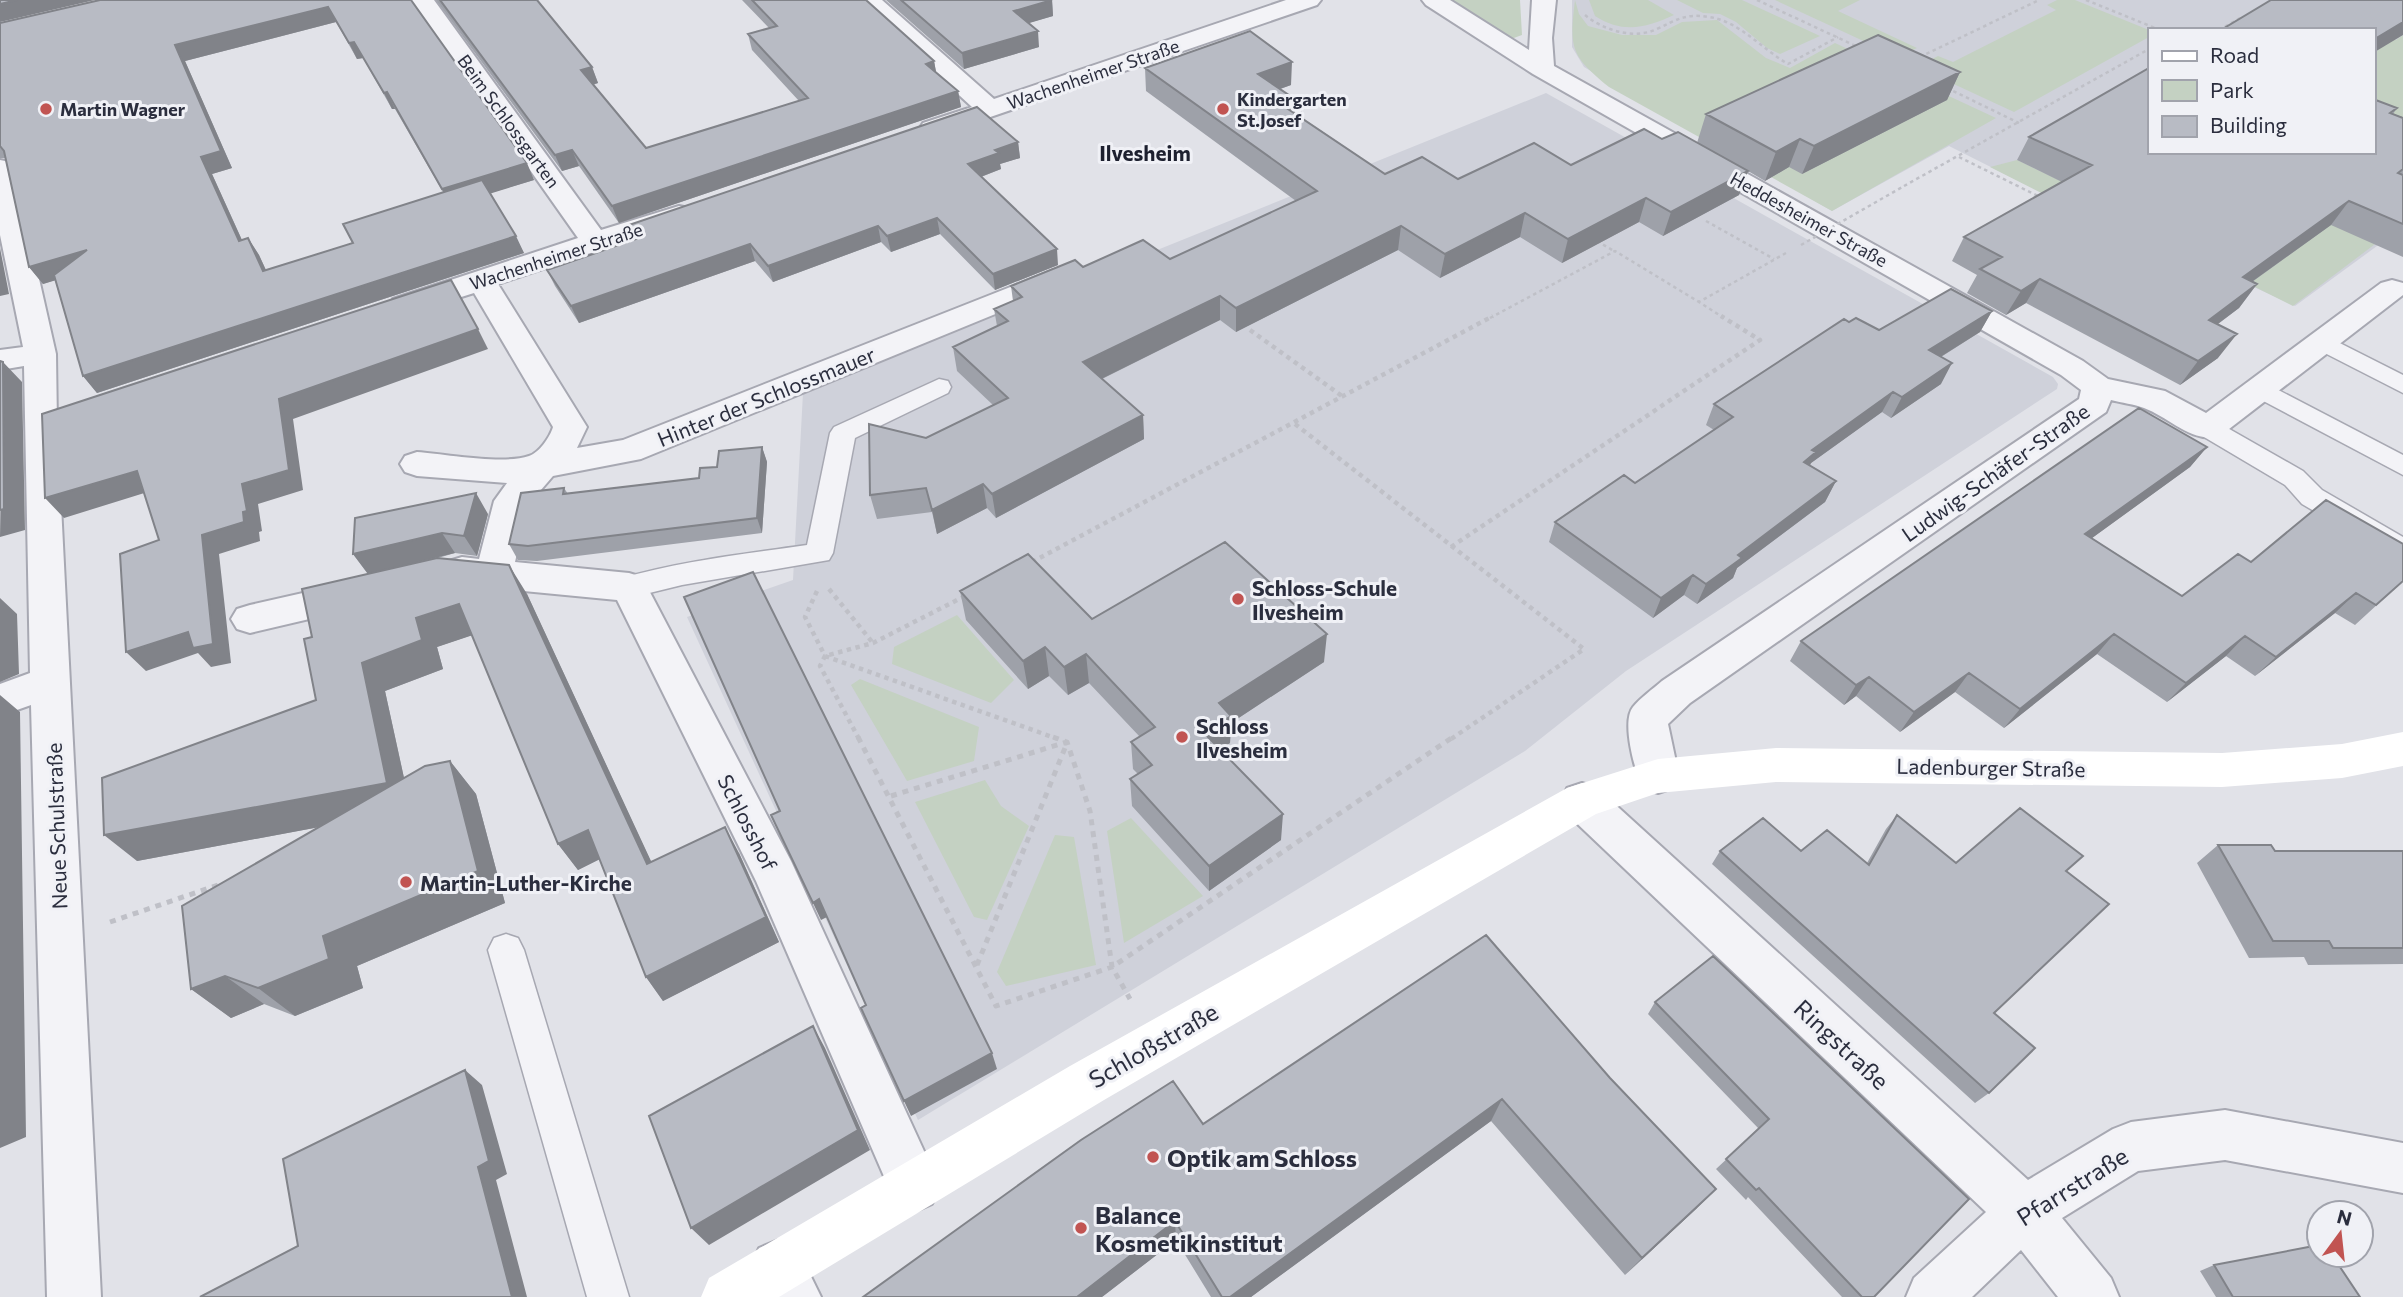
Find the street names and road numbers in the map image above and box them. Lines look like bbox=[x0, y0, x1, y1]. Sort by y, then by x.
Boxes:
street label: Wachenheimer Straße bbox=[1004, 34, 1182, 114]
street label: Beim Schlossgarten bbox=[453, 50, 565, 192]
street label: Heddesheimer Straße bbox=[1727, 167, 1891, 271]
street label: Wachenheimer Straße bbox=[467, 218, 645, 294]
street label: Hinter der Schlossmauer bbox=[653, 341, 879, 451]
street label: Ludwig-Schäfer-Straße bbox=[1896, 398, 2094, 546]
street label: Neue Schulstraße bbox=[41, 742, 71, 910]
street label: Ladenburger Straße bbox=[1896, 753, 2086, 781]
street label: Schlosshof bbox=[713, 770, 783, 875]
street label: Ringstraße bbox=[1789, 993, 1895, 1095]
street label: Schloßstraße bbox=[1083, 996, 1223, 1094]
street label: Pfarrstraße bbox=[2011, 1140, 2133, 1232]

